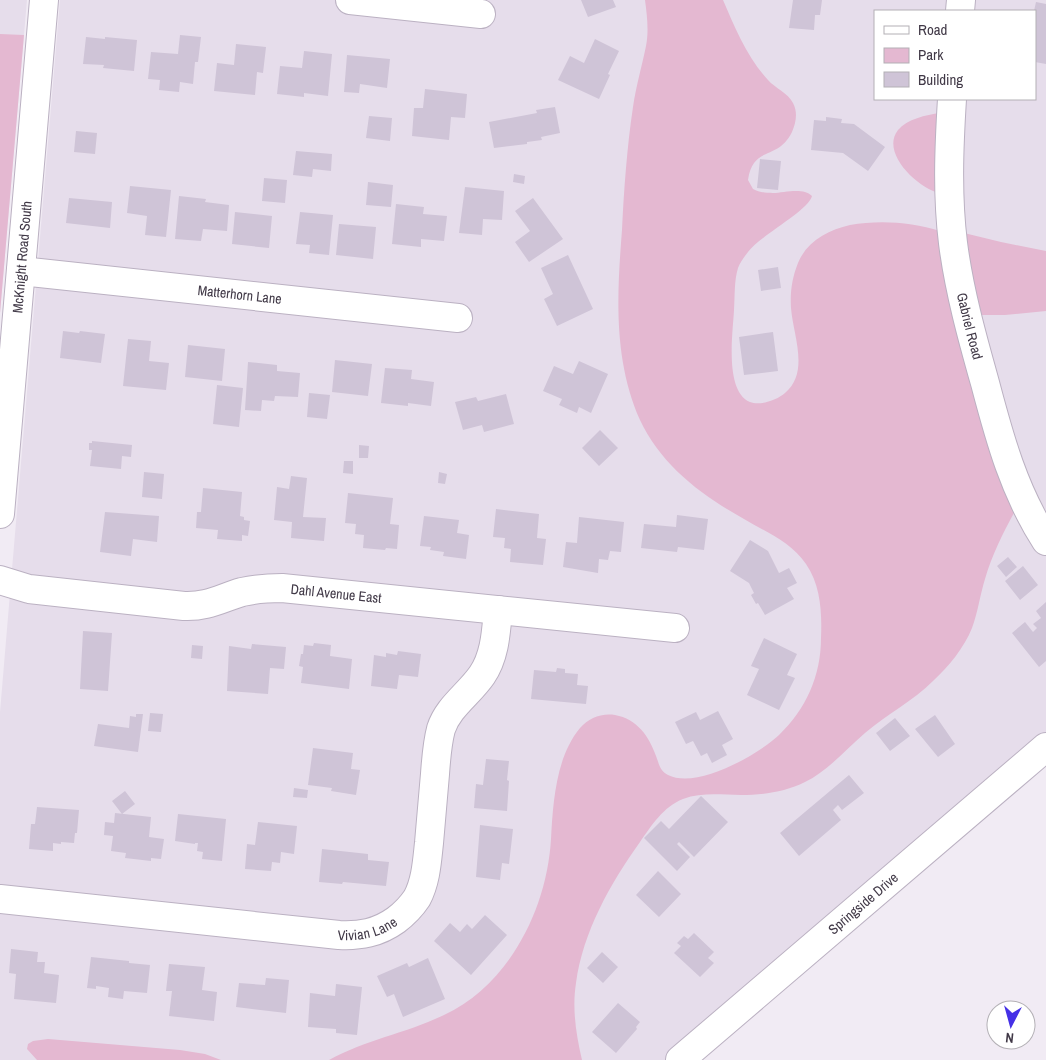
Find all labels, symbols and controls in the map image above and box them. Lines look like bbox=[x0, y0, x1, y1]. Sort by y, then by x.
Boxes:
legend bbox=[874, 10, 1036, 100]
text: Road bbox=[918, 19, 947, 40]
text: Park bbox=[918, 44, 944, 65]
text: Building bbox=[918, 69, 963, 90]
street label: McKnight Road South bbox=[8, 200, 36, 314]
street label: Matterhorn Lane bbox=[197, 281, 283, 308]
street label: Gabriel Road bbox=[953, 291, 987, 362]
street label: Dahl Avenue East bbox=[290, 580, 382, 607]
street label: Springside Drive bbox=[825, 868, 902, 938]
street label: Vivian Lane bbox=[337, 913, 401, 944]
north arrow bbox=[986, 1000, 1036, 1050]
text: N bbox=[1005, 1029, 1015, 1047]

